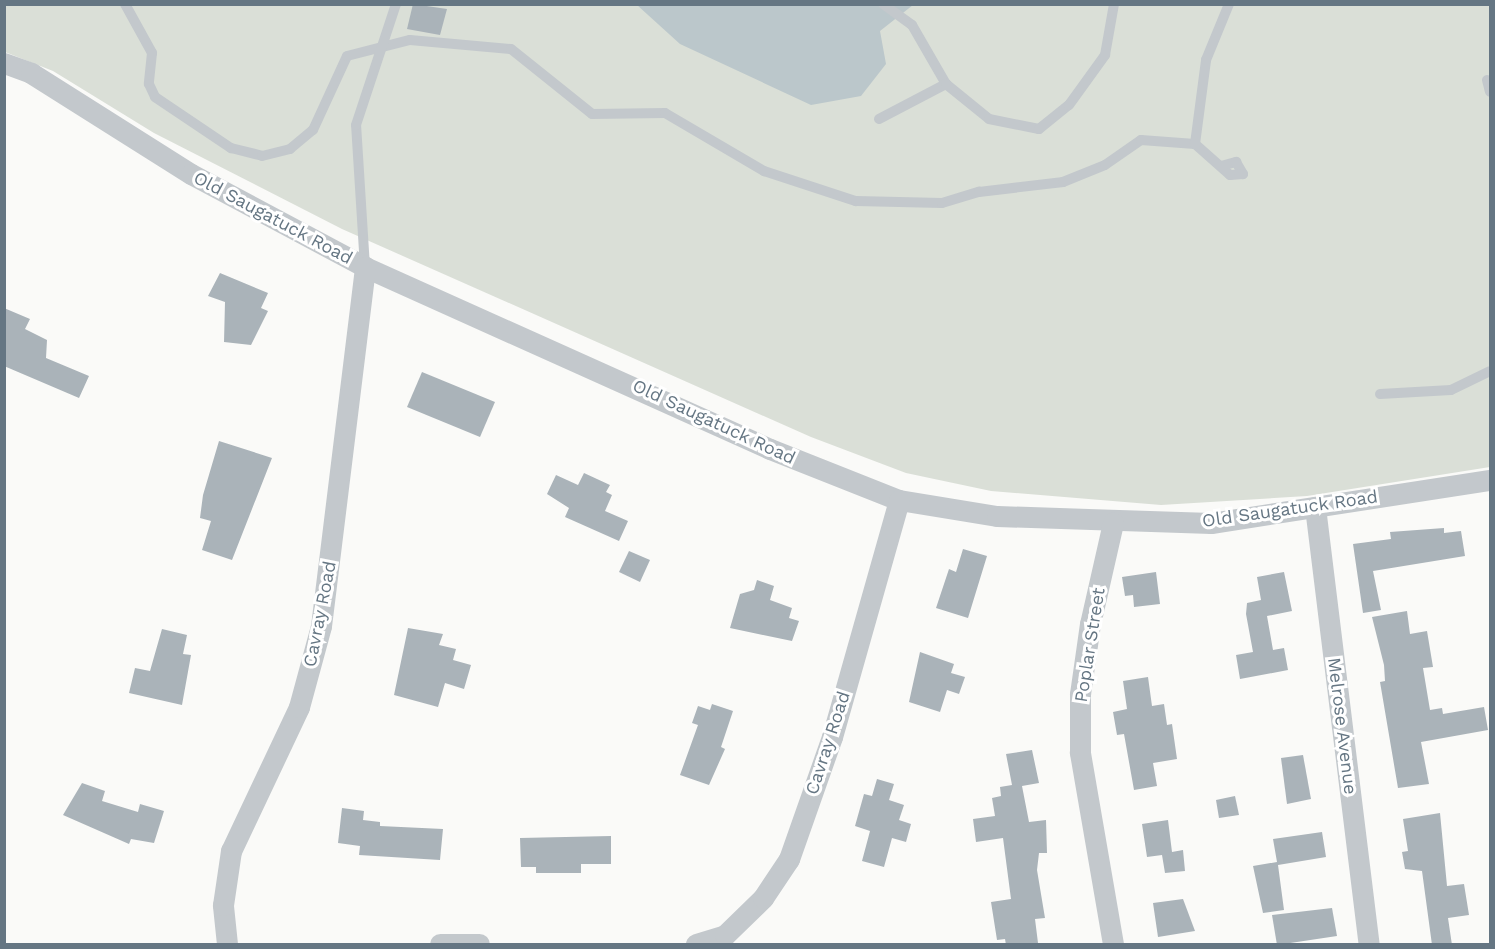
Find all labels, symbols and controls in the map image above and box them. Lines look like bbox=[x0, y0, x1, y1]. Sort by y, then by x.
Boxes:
street label: Old Saugatuck Road bbox=[190, 167, 356, 269]
street label: Old Saugatuck Road bbox=[629, 375, 799, 469]
street label: Old Saugatuck Road bbox=[1201, 486, 1379, 532]
street label: Cavray Road bbox=[299, 559, 341, 669]
street label: Poplar Street bbox=[1070, 586, 1110, 704]
street label: Melrose Avenue bbox=[1323, 656, 1361, 796]
street label: Cavray Road bbox=[801, 688, 855, 798]

